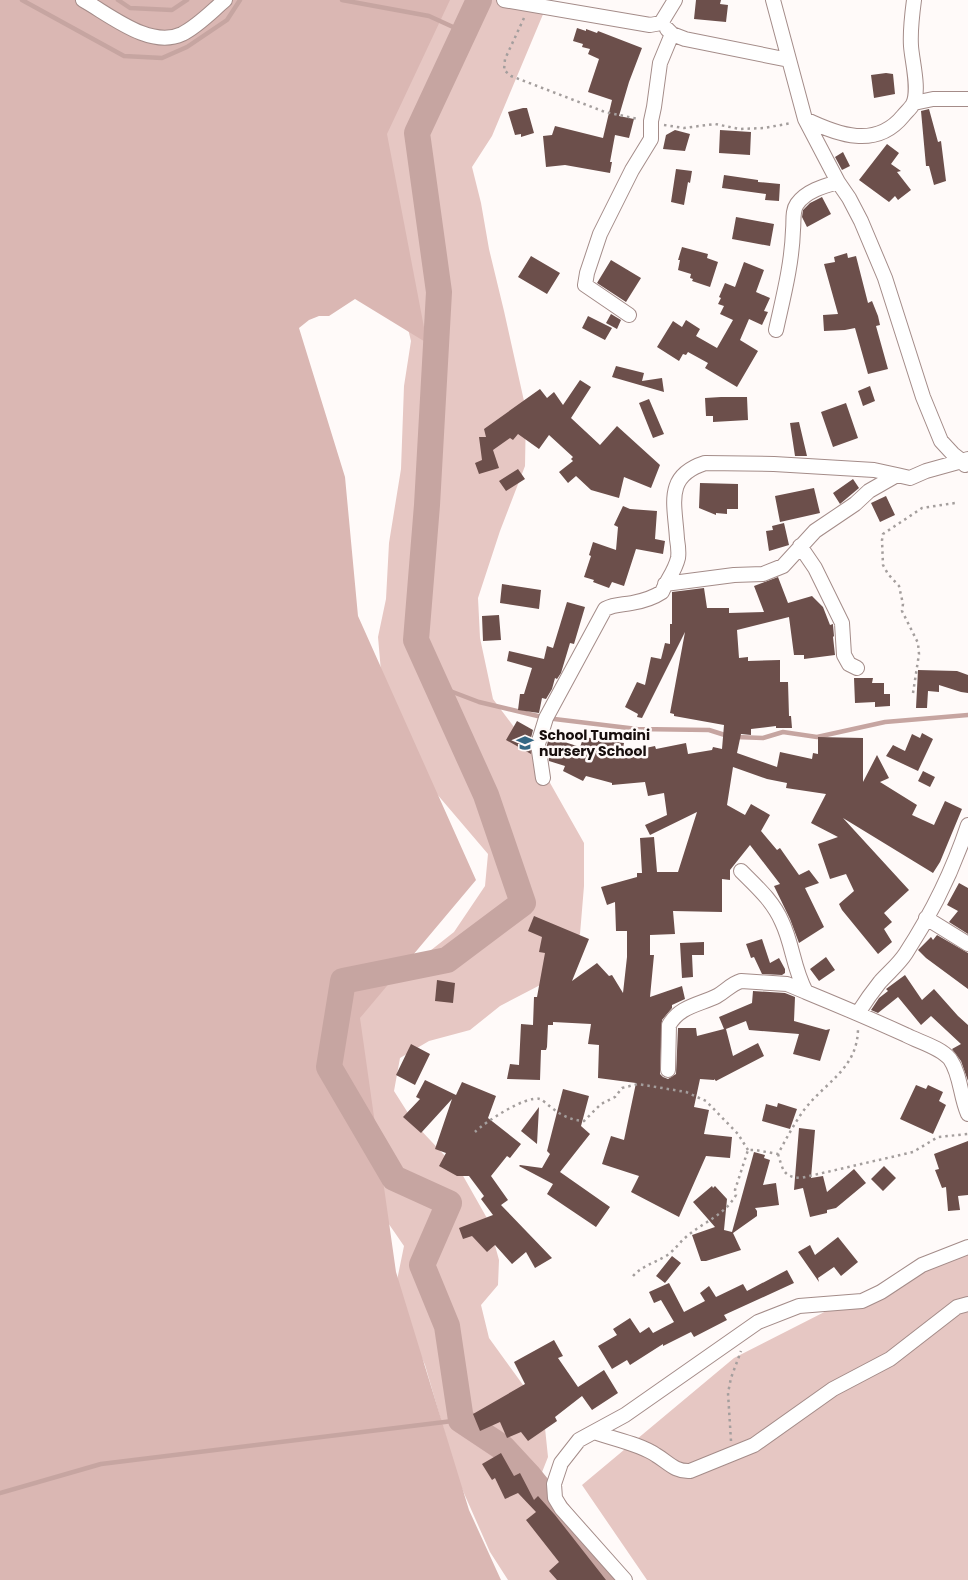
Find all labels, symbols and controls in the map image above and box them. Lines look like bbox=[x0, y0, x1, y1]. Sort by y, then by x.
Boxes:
place label: School Tumaini nursery School bbox=[539, 725, 650, 761]
school or university icon: School Tumaini nursery School bbox=[515, 733, 535, 753]

